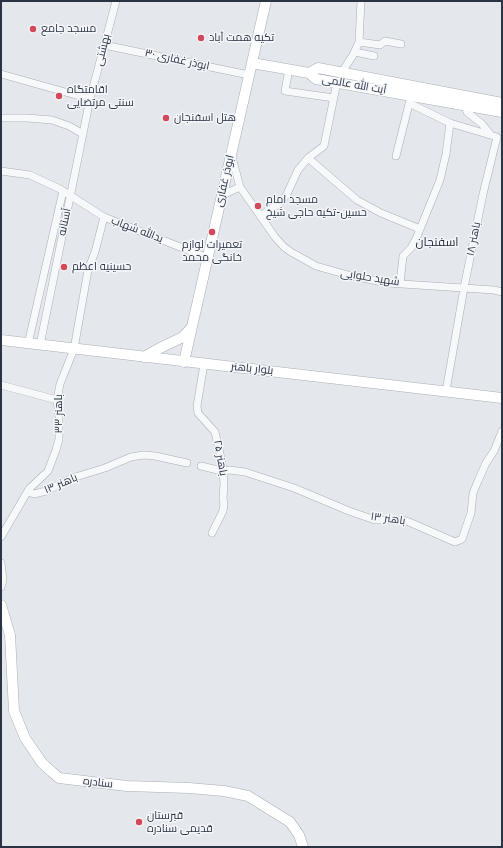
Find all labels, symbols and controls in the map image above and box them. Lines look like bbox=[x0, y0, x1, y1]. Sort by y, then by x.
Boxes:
place label: مسجد جامع bbox=[41, 22, 96, 36]
marker: مسجد جامع bbox=[28, 24, 38, 34]
place label: تکیه همت آباد bbox=[209, 31, 274, 45]
street label: بهشتی bbox=[93, 33, 113, 67]
marker: تکیه همت آباد bbox=[196, 33, 206, 43]
street label: ابوذر غفاری ۳۰ bbox=[143, 47, 211, 73]
street label: آیت الله عالمی bbox=[321, 73, 387, 97]
place label: اقامتگاه سنتی مرتضایی bbox=[67, 83, 134, 109]
marker: اقامتگاه سنتی مرتضایی bbox=[54, 91, 64, 101]
place label: هتل اسفنجان bbox=[174, 111, 236, 125]
marker: هتل اسفنجان bbox=[161, 113, 171, 123]
street label: ابوذر غفاری bbox=[213, 154, 237, 208]
place label: مسجد امام حسین-تکیه حاجی شیخ bbox=[266, 193, 367, 219]
marker: مسجد امام حسین-تکیه حاجی شیخ bbox=[253, 201, 263, 211]
street label: آستانه bbox=[56, 207, 74, 237]
street label: یدالله شهاب bbox=[109, 214, 165, 246]
street label: باهنر ۱۸ bbox=[464, 221, 484, 257]
marker: تعمیرات لوازم خانگی محمد bbox=[207, 227, 217, 237]
district label: اسفنجان bbox=[415, 236, 459, 250]
place label: تعمیرات لوازم خانگی محمد bbox=[182, 238, 242, 264]
place label: حسینیه اعظم bbox=[72, 260, 131, 274]
marker: حسینیه اعظم bbox=[59, 262, 69, 272]
street label: شهید حلوایی bbox=[339, 267, 401, 289]
street label: بلوار باهنر bbox=[230, 360, 274, 378]
street label: باهنر ۳۳ bbox=[52, 394, 66, 434]
street label: باهنر ۲۵ bbox=[210, 439, 230, 477]
street label: باهنر ۱۳ bbox=[42, 471, 80, 497]
street label: باهنر ۱۳ bbox=[370, 510, 406, 528]
street label: سنادره bbox=[82, 775, 114, 791]
place label: قبرستان قدیمی سنادره bbox=[147, 809, 213, 835]
marker: قبرستان قدیمی سنادره bbox=[134, 817, 144, 827]

